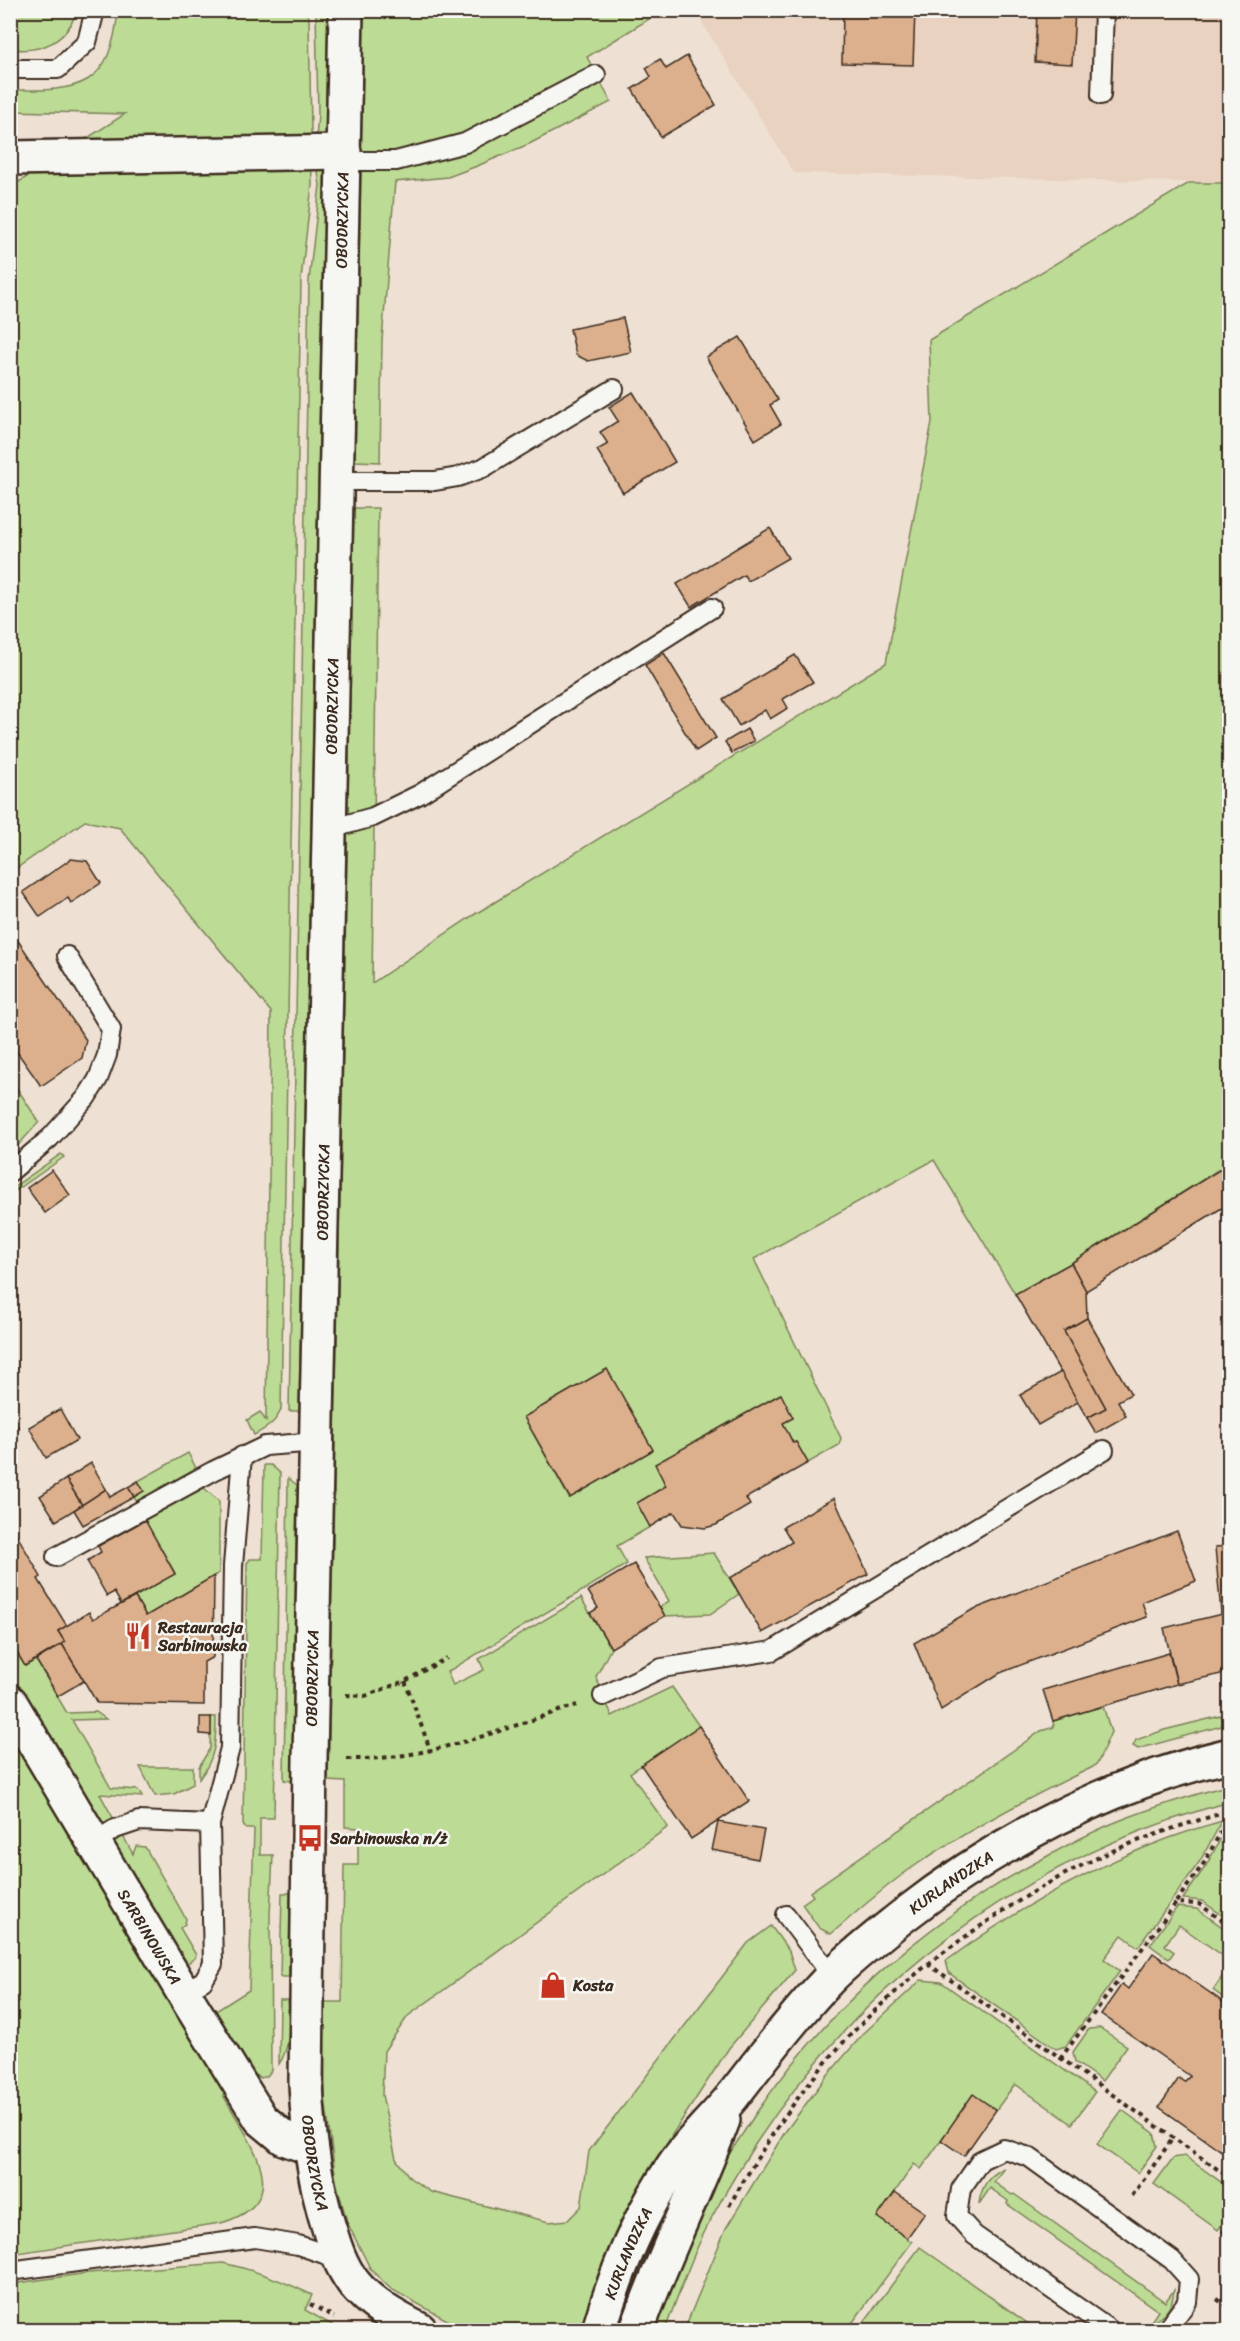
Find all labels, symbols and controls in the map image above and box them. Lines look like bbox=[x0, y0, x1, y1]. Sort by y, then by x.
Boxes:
street label: OBODRZYCKA bbox=[327, 171, 357, 269]
street label: OBODRZYCKA bbox=[317, 657, 347, 755]
street label: OBODRZYCKA bbox=[308, 1143, 338, 1241]
place label: Restauracja Sarbinowska bbox=[157, 1613, 247, 1660]
restaurant icon: Restauracja Sarbinowska bbox=[123, 1621, 153, 1651]
street label: OBODRZYCKA bbox=[297, 1629, 327, 1727]
bus stop icon: Sarbinowska n/ż bbox=[295, 1823, 325, 1853]
place label: Sarbinowska n/ż bbox=[329, 1824, 449, 1853]
street label: KURLANDZKA bbox=[902, 1842, 999, 1922]
street label: SARBINOWSKA bbox=[110, 1883, 190, 1990]
shop icon: Kosta bbox=[538, 1970, 568, 2000]
place label: Kosta bbox=[572, 1971, 614, 2000]
street label: OBODRZYCKA bbox=[293, 2114, 338, 2214]
street label: KURLANDZKA bbox=[595, 2202, 660, 2303]

